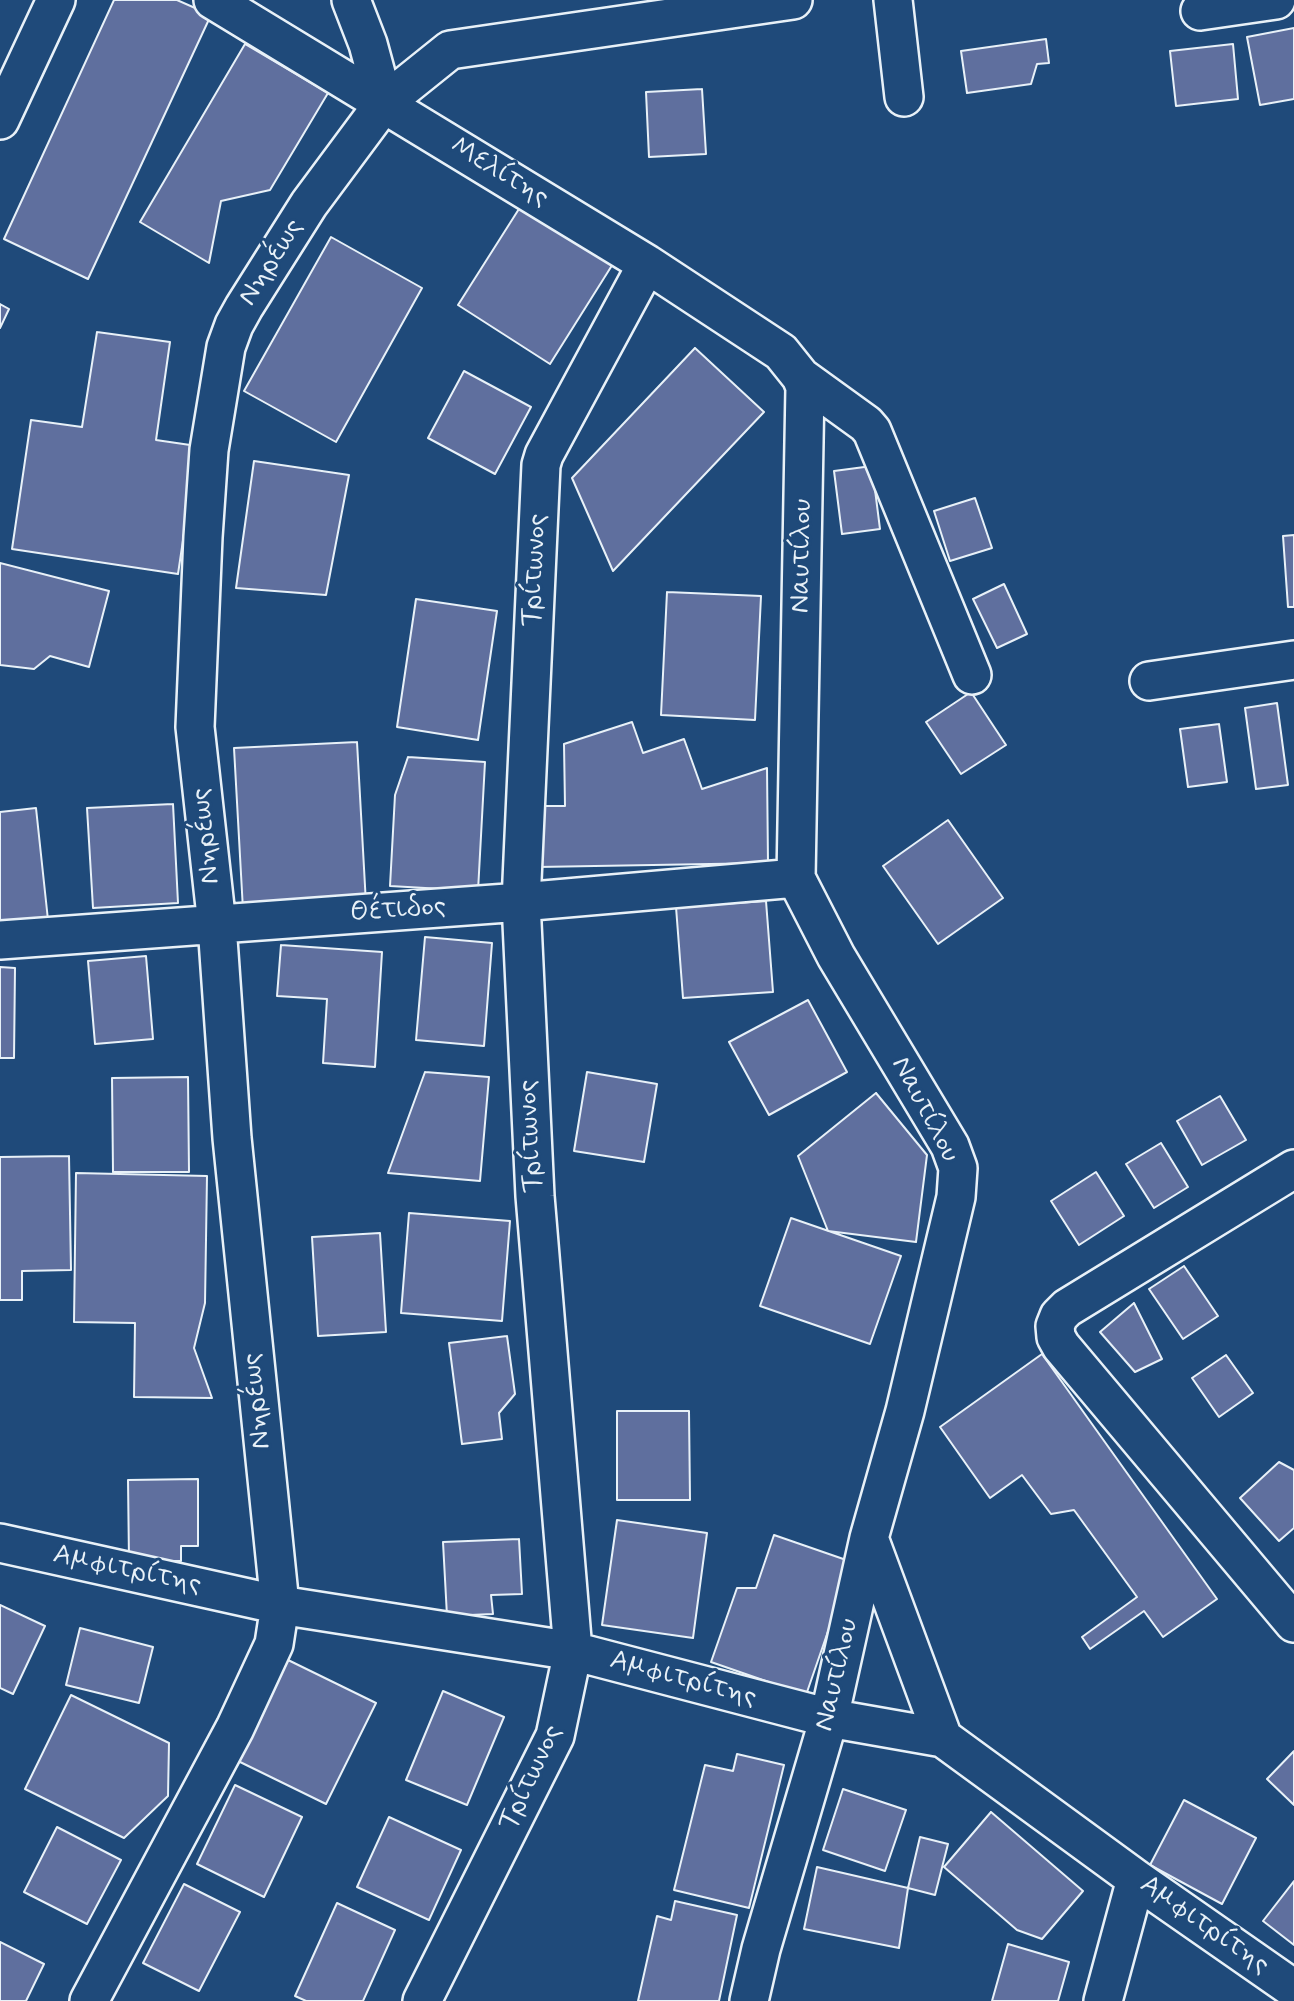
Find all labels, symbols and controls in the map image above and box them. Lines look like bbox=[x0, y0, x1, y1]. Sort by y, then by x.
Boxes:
street label: Μελίτης bbox=[443, 130, 555, 216]
street label: Νηρέως bbox=[232, 213, 312, 313]
street label: Ναυτίλου bbox=[785, 498, 821, 614]
street label: Τρίτωνος bbox=[516, 513, 556, 627]
street label: Νηρέως bbox=[185, 786, 229, 886]
street label: Θέτιδος bbox=[349, 891, 447, 931]
street label: Ναυτίλου bbox=[882, 1052, 966, 1168]
street label: Τρίτωνος bbox=[512, 1079, 552, 1193]
street label: Νηρέως bbox=[236, 1351, 280, 1451]
street label: Αμφιτρίτης bbox=[50, 1539, 204, 1603]
street label: Ναυτίλου bbox=[809, 1615, 867, 1735]
street label: Αμφιτρίτης bbox=[606, 1644, 760, 1716]
street label: Τρίτωνος bbox=[493, 1720, 571, 1836]
street label: Αμφιτρίτης bbox=[1133, 1869, 1275, 1983]

